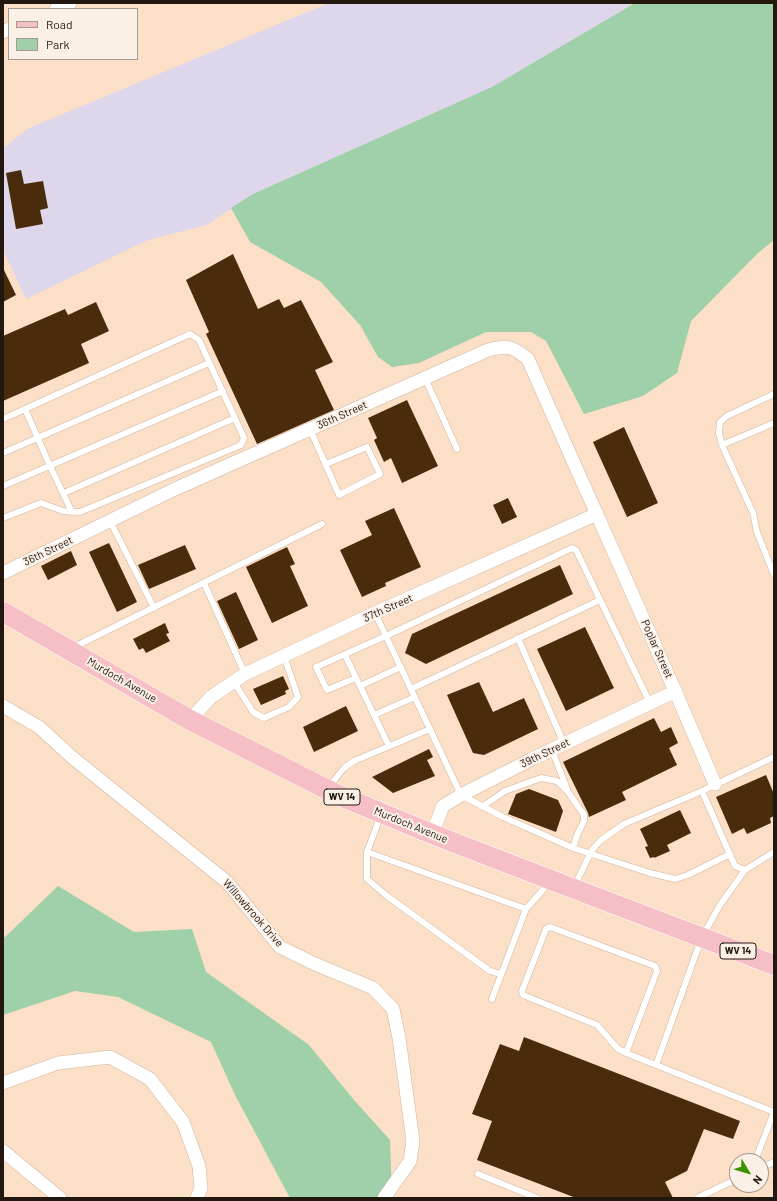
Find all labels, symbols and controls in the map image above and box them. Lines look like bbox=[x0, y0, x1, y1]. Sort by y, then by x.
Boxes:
legend bbox=[8, 8, 138, 60]
text: Road bbox=[46, 17, 73, 31]
text: Park bbox=[46, 37, 70, 51]
street label: 36th Street bbox=[315, 398, 369, 432]
street label: 36th Street bbox=[21, 533, 75, 569]
street label: 37th Street bbox=[361, 591, 415, 625]
street label: Poplar Street bbox=[638, 618, 676, 680]
street label: Murdoch Avenue bbox=[85, 655, 159, 705]
street label: 39th Street bbox=[518, 735, 572, 771]
road number: WV 14 bbox=[324, 789, 360, 805]
street label: Murdoch Avenue bbox=[372, 804, 450, 846]
street label: Willowbrook Drive bbox=[220, 876, 286, 950]
road number: WV 14 bbox=[720, 943, 756, 959]
north arrow bbox=[729, 1153, 769, 1193]
text: N bbox=[751, 1173, 765, 1187]

